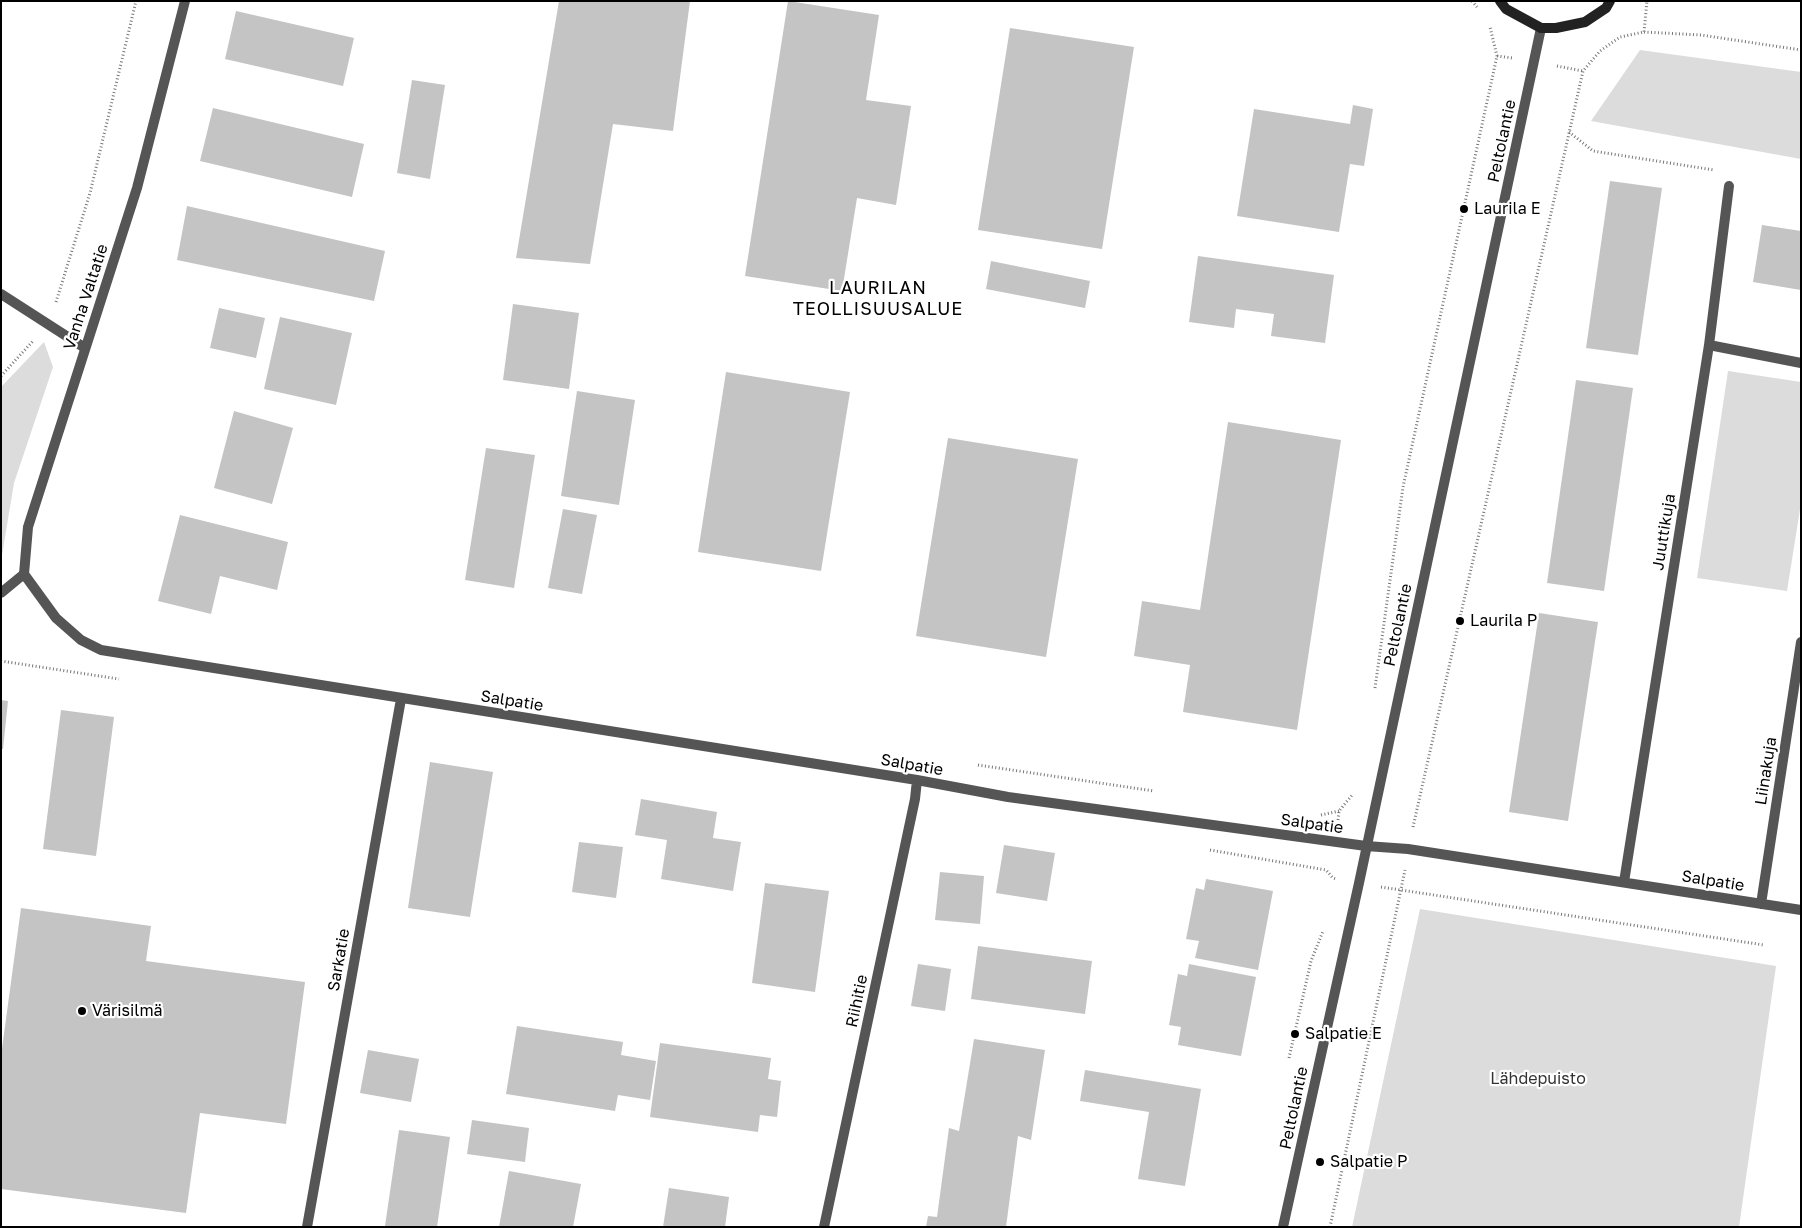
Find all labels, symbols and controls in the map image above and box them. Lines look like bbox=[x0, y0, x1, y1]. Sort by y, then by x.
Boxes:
street label: Peltolantie bbox=[1484, 98, 1520, 184]
place label: Laurila E bbox=[1474, 199, 1540, 219]
marker: Laurila E bbox=[1458, 203, 1470, 215]
street label: Vanha Valtatie bbox=[60, 242, 112, 352]
district label: LAURILAN TEOLLISUUSALUE bbox=[791, 277, 965, 320]
street label: Juuttikuja bbox=[1648, 492, 1680, 572]
street label: Peltolantie bbox=[1380, 582, 1416, 668]
place label: Laurila P bbox=[1470, 611, 1537, 631]
marker: Laurila P bbox=[1454, 615, 1466, 627]
street label: Salpatie bbox=[479, 687, 545, 715]
street label: Liinakuja bbox=[1751, 736, 1781, 806]
street label: Salpatie bbox=[879, 750, 945, 780]
street label: Salpatie bbox=[1279, 810, 1345, 838]
street label: Salpatie bbox=[1680, 867, 1746, 895]
street label: Sarkatie bbox=[324, 927, 354, 993]
street label: Riihitie bbox=[842, 973, 872, 1029]
place label: Värisilmä bbox=[92, 1001, 163, 1021]
marker: Värisilmä bbox=[76, 1005, 88, 1017]
place label: Salpatie E bbox=[1305, 1024, 1382, 1044]
marker: Salpatie E bbox=[1289, 1028, 1301, 1040]
street label: Peltolantie bbox=[1276, 1065, 1312, 1151]
park label: Lähdepuisto bbox=[1490, 1069, 1586, 1089]
place label: Salpatie P bbox=[1330, 1152, 1408, 1172]
marker: Salpatie P bbox=[1314, 1156, 1326, 1168]

